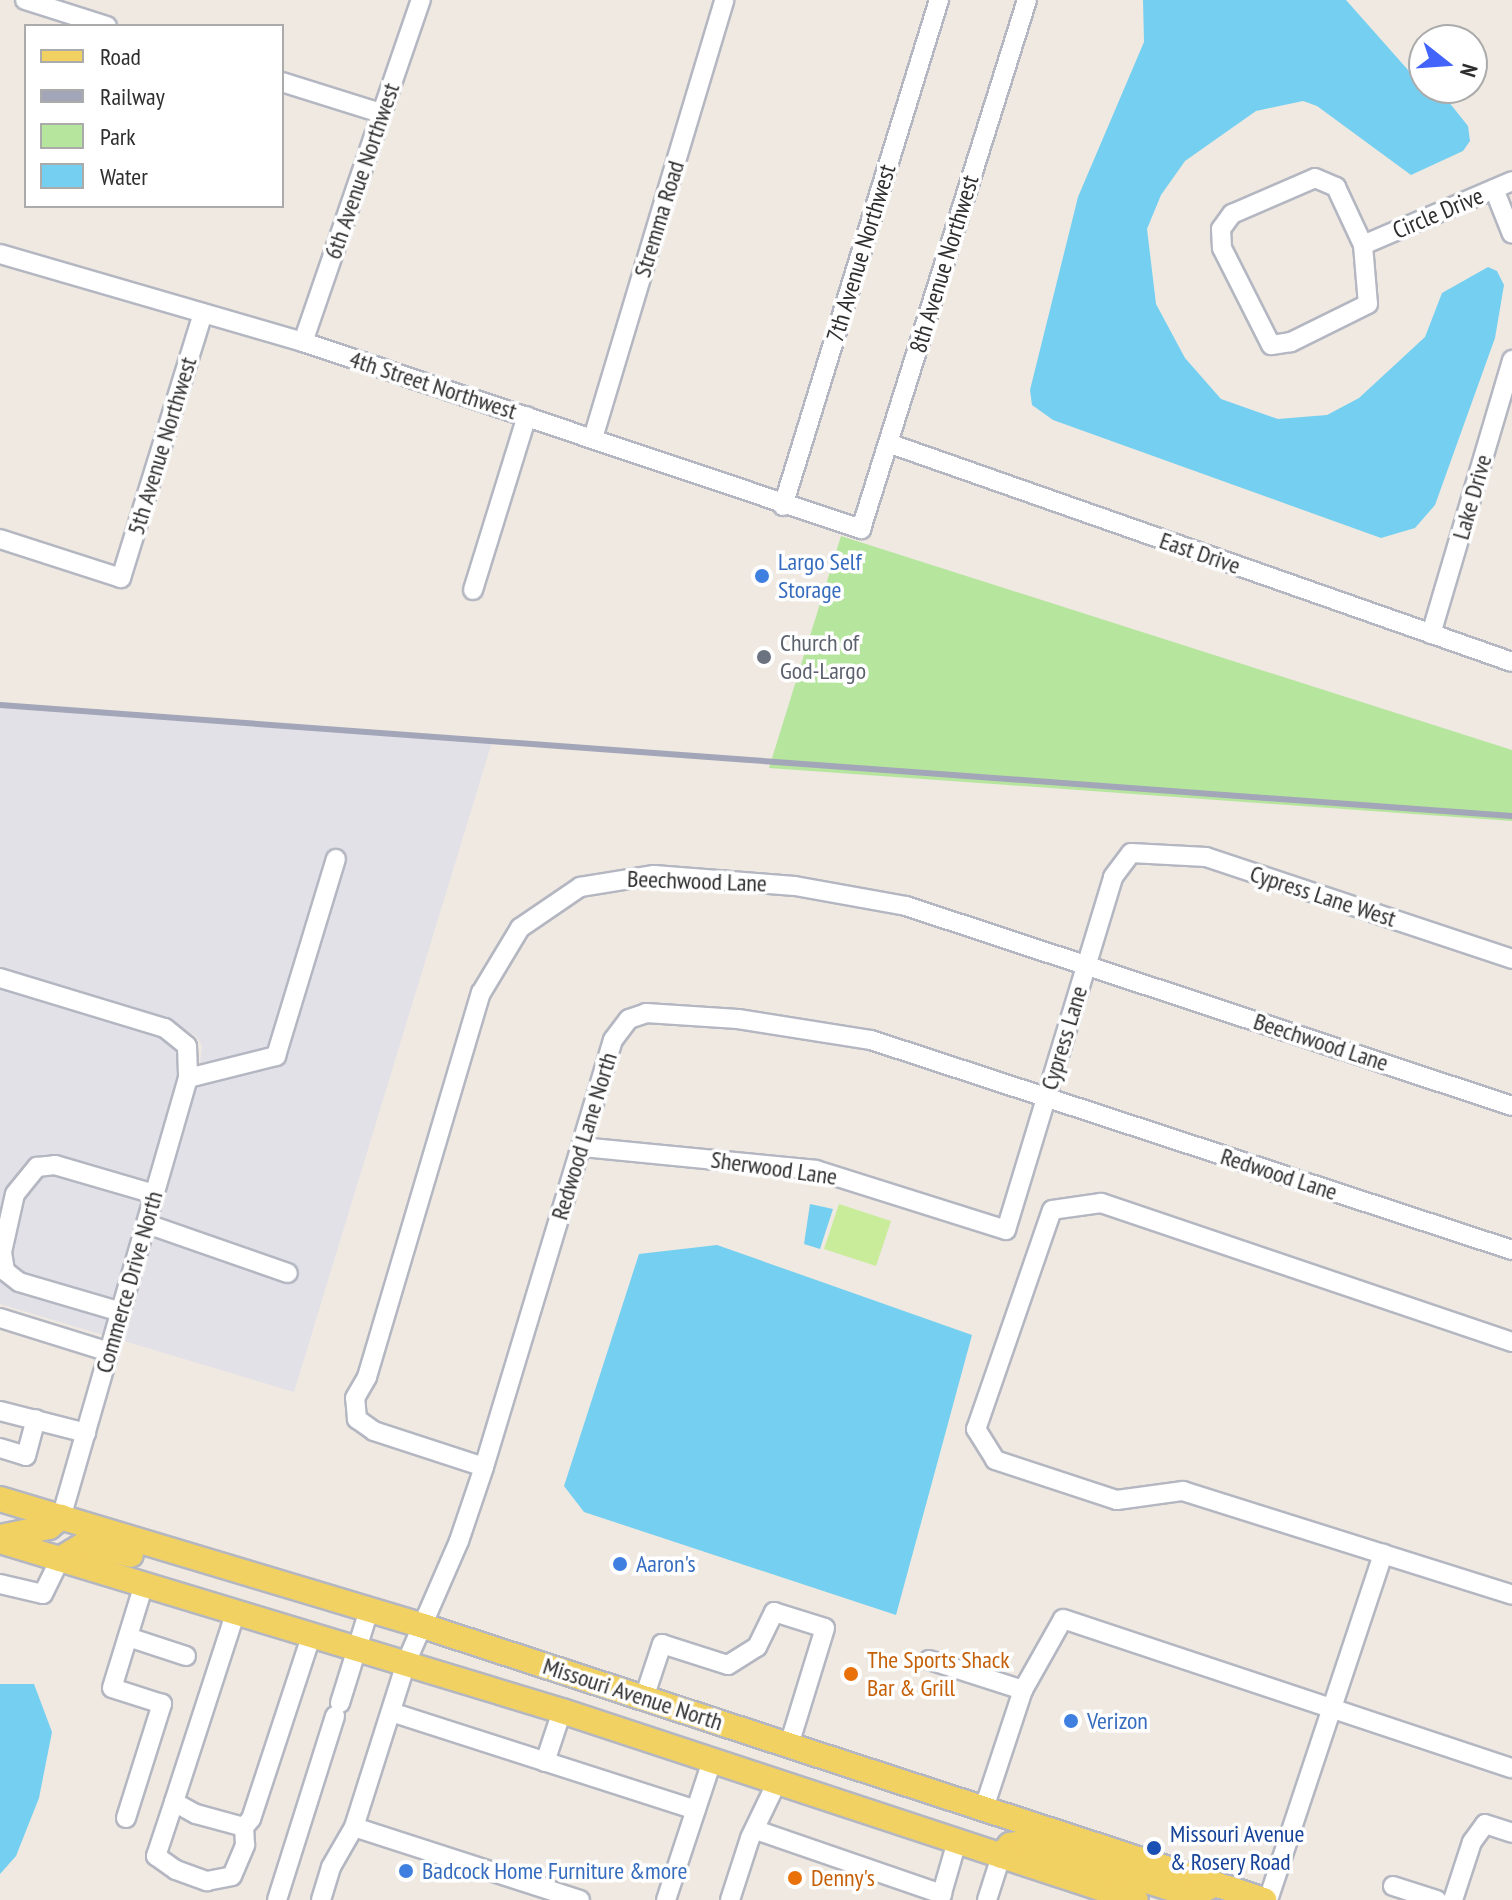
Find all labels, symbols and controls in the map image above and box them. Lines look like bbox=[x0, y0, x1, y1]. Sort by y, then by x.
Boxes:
legend bbox=[24, 24, 284, 208]
north arrow bbox=[1408, 24, 1488, 104]
text: Road bbox=[100, 41, 141, 72]
text: N bbox=[1454, 61, 1484, 80]
street label: 6th Avenue Northwest bbox=[318, 79, 406, 263]
text: Railway bbox=[100, 81, 165, 112]
text: Park bbox=[100, 121, 136, 152]
street label: Stremma Road bbox=[628, 157, 690, 281]
street label: 7th Avenue Northwest bbox=[820, 160, 902, 346]
text: Water bbox=[100, 161, 148, 192]
street label: 8th Avenue Northwest bbox=[903, 171, 985, 357]
street label: Circle Drive bbox=[1388, 181, 1488, 245]
street label: 4th Street Northwest bbox=[346, 344, 520, 426]
street label: 5th Avenue Northwest bbox=[121, 353, 203, 539]
street label: Lake Drive bbox=[1446, 451, 1498, 543]
street label: East Drive bbox=[1156, 526, 1244, 580]
place label: Largo Self Storage bbox=[778, 548, 862, 604]
marker: Largo Self Storage bbox=[753, 567, 771, 585]
place label: Church of God-Largo bbox=[780, 629, 866, 685]
marker: Church of God-Largo bbox=[755, 648, 773, 666]
street label: Cypress Lane West bbox=[1246, 859, 1400, 933]
street label: Beechwood Lane bbox=[627, 864, 767, 898]
street label: Cypress Lane bbox=[1035, 983, 1093, 1093]
street label: Beechwood Lane bbox=[1250, 1007, 1392, 1077]
street label: Redwood Lane North bbox=[545, 1049, 623, 1223]
street label: Redwood Lane bbox=[1217, 1142, 1341, 1206]
street label: Sherwood Lane bbox=[709, 1145, 839, 1191]
street label: Commerce Drive North bbox=[89, 1188, 169, 1376]
place label: Aaron's bbox=[636, 1550, 696, 1578]
marker: Aaron's bbox=[611, 1555, 629, 1573]
place label: The Sports Shack Bar & Grill bbox=[867, 1646, 1010, 1702]
street label: Missouri Avenue North bbox=[539, 1651, 727, 1737]
marker: The Sports Shack Bar & Grill bbox=[842, 1665, 860, 1683]
place label: Verizon bbox=[1087, 1707, 1148, 1735]
marker: Verizon bbox=[1062, 1712, 1080, 1730]
place label: Missouri Avenue & Rosery Road bbox=[1170, 1820, 1305, 1876]
marker: Missouri Avenue & Rosery Road bbox=[1145, 1839, 1163, 1857]
place label: Badcock Home Furniture &more bbox=[422, 1857, 688, 1885]
marker: Badcock Home Furniture &more bbox=[397, 1862, 415, 1880]
place label: Denny's bbox=[811, 1864, 875, 1892]
marker: Denny's bbox=[786, 1869, 804, 1887]

